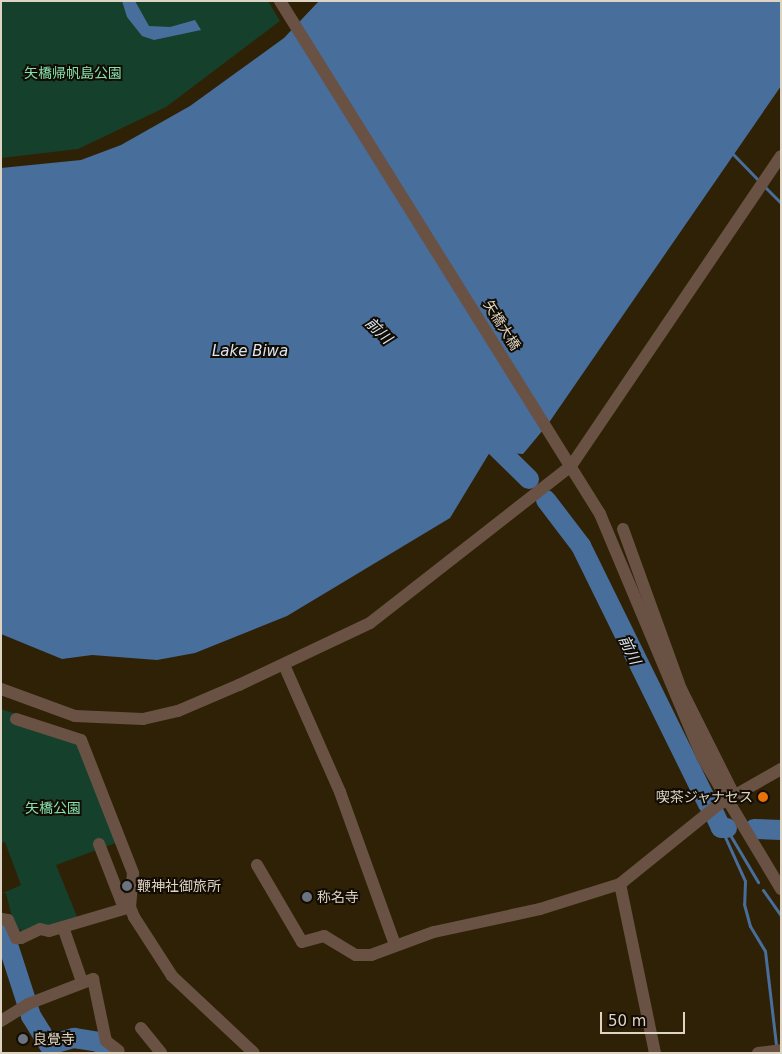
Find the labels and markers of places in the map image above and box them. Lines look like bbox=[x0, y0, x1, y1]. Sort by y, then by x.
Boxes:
place label: 喫茶ジャナセス bbox=[655, 789, 753, 805]
marker: 喫茶ジャナセス bbox=[757, 791, 769, 803]
place label: 鞭神社御旅所 bbox=[137, 878, 221, 894]
marker: 鞭神社御旅所 bbox=[121, 880, 133, 892]
place label: 称名寺 bbox=[317, 889, 359, 905]
marker: 称名寺 bbox=[301, 891, 313, 903]
place label: 良覺寺 bbox=[33, 1031, 75, 1047]
marker: 良覺寺 bbox=[17, 1033, 29, 1045]

